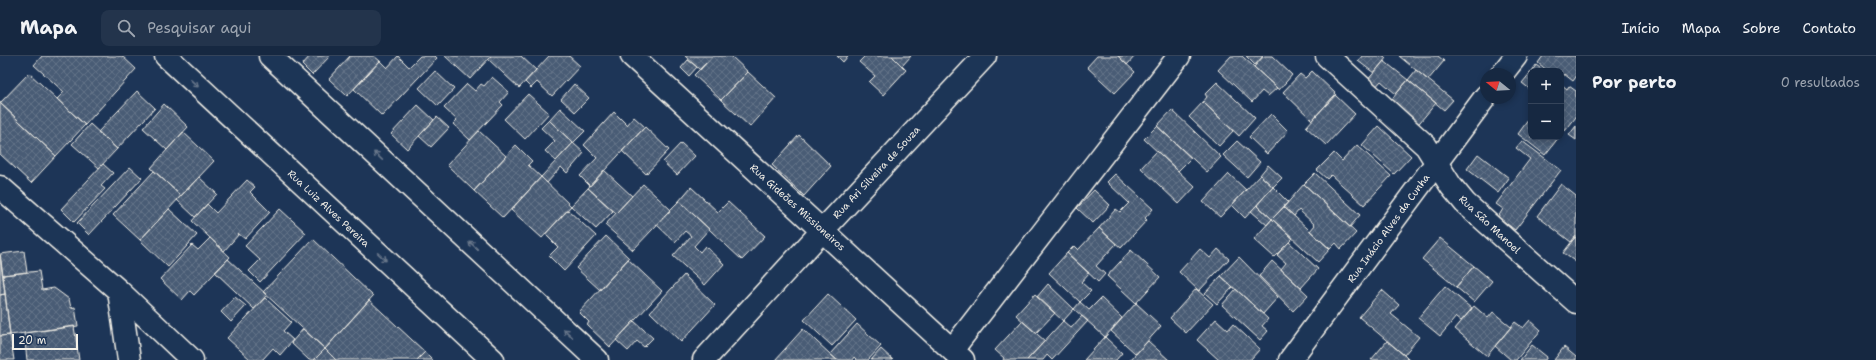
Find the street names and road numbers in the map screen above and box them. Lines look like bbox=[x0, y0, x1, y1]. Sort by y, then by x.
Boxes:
street label: Rua Ari Silveira de Souza bbox=[830, 123, 923, 221]
street label: Rua Gideões Missioneiros bbox=[747, 161, 848, 254]
street label: Rua Luiz Alves Pereira bbox=[285, 167, 373, 250]
street label: Rua Inácio Alves da Cunha bbox=[1344, 171, 1433, 285]
street label: Rua São Manoel bbox=[1456, 192, 1523, 256]

